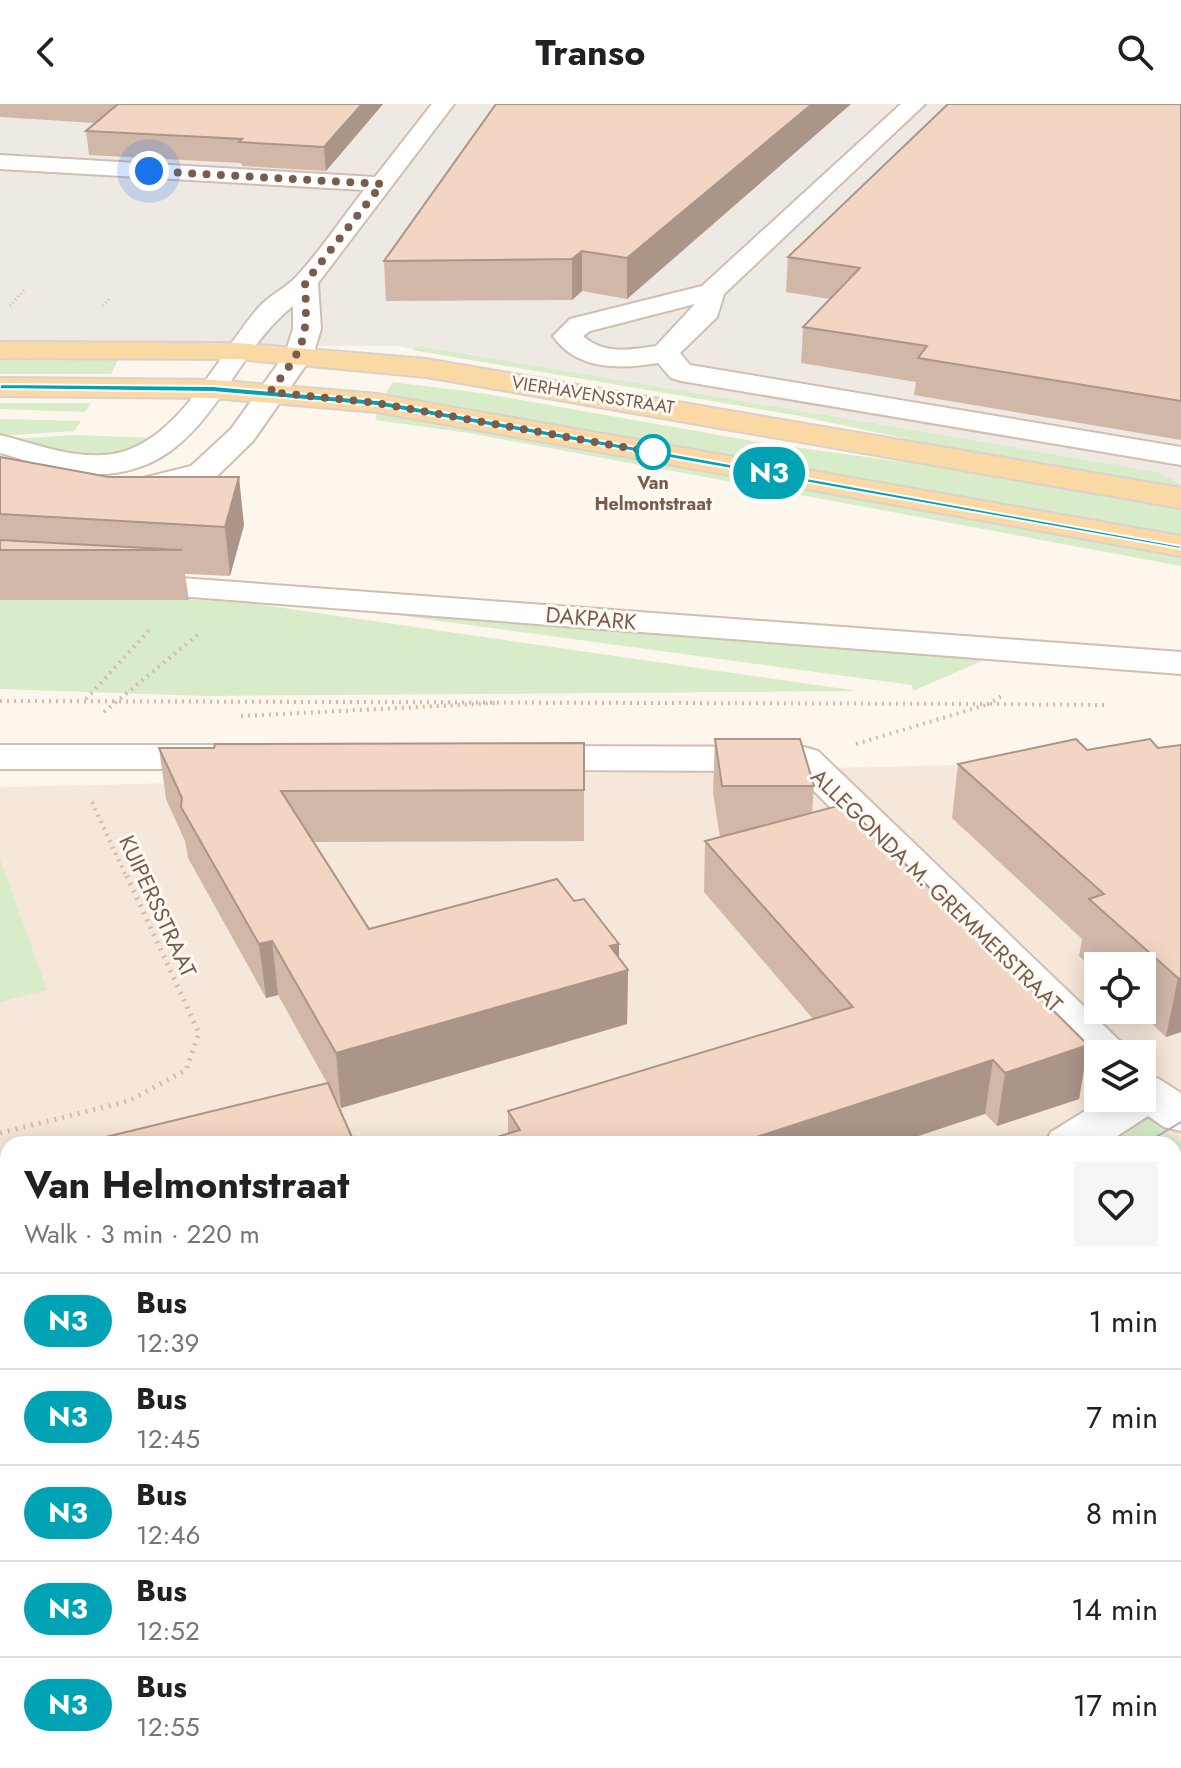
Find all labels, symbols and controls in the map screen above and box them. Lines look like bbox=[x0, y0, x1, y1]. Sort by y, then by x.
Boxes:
text: Transo bbox=[536, 26, 645, 78]
icon: back bbox=[24, 30, 68, 74]
icon: search bbox=[1113, 30, 1157, 74]
your location bbox=[129, 151, 169, 191]
street label: VIERHAVENSSTRAAT bbox=[510, 369, 677, 421]
marker: Van Helmontstraat bbox=[636, 435, 670, 469]
line badge: N3 bbox=[733, 447, 805, 499]
text: N3 bbox=[749, 452, 789, 493]
place label: Van Helmontstraat bbox=[594, 470, 712, 517]
street label: DAKPARK bbox=[544, 598, 638, 638]
street label: ALLEGONDA M. GREMMERSTRAAT bbox=[804, 761, 1071, 1020]
street label: KUIPERSSTRAAT bbox=[111, 830, 205, 983]
map controls bbox=[1084, 952, 1156, 1112]
button: locate bbox=[1084, 952, 1156, 1024]
button: layers bbox=[1084, 1040, 1156, 1112]
text: Van Helmontstraat bbox=[24, 1157, 349, 1212]
button: heart bbox=[1074, 1162, 1158, 1246]
text: Walk · 3 min · 220 m bbox=[24, 1215, 260, 1253]
text: Bus bbox=[136, 1281, 187, 1324]
text: N3 bbox=[48, 1300, 88, 1341]
text: 1 min bbox=[1089, 1300, 1158, 1343]
text: 12:39 bbox=[136, 1324, 199, 1362]
text: Bus bbox=[136, 1377, 187, 1420]
text: N3 bbox=[48, 1396, 88, 1437]
text: 7 min bbox=[1086, 1396, 1158, 1439]
text: 12:45 bbox=[136, 1420, 200, 1458]
text: Bus bbox=[136, 1473, 187, 1516]
text: N3 bbox=[48, 1492, 88, 1533]
text: 8 min bbox=[1086, 1492, 1158, 1535]
text: 12:46 bbox=[136, 1516, 200, 1554]
text: Bus bbox=[136, 1569, 187, 1612]
text: N3 bbox=[48, 1588, 88, 1629]
text: 14 min bbox=[1071, 1588, 1158, 1631]
text: 12:52 bbox=[136, 1612, 200, 1650]
text: Bus bbox=[136, 1665, 187, 1708]
text: N3 bbox=[48, 1684, 88, 1725]
text: 17 min bbox=[1073, 1684, 1158, 1727]
text: 12:55 bbox=[136, 1708, 200, 1746]

